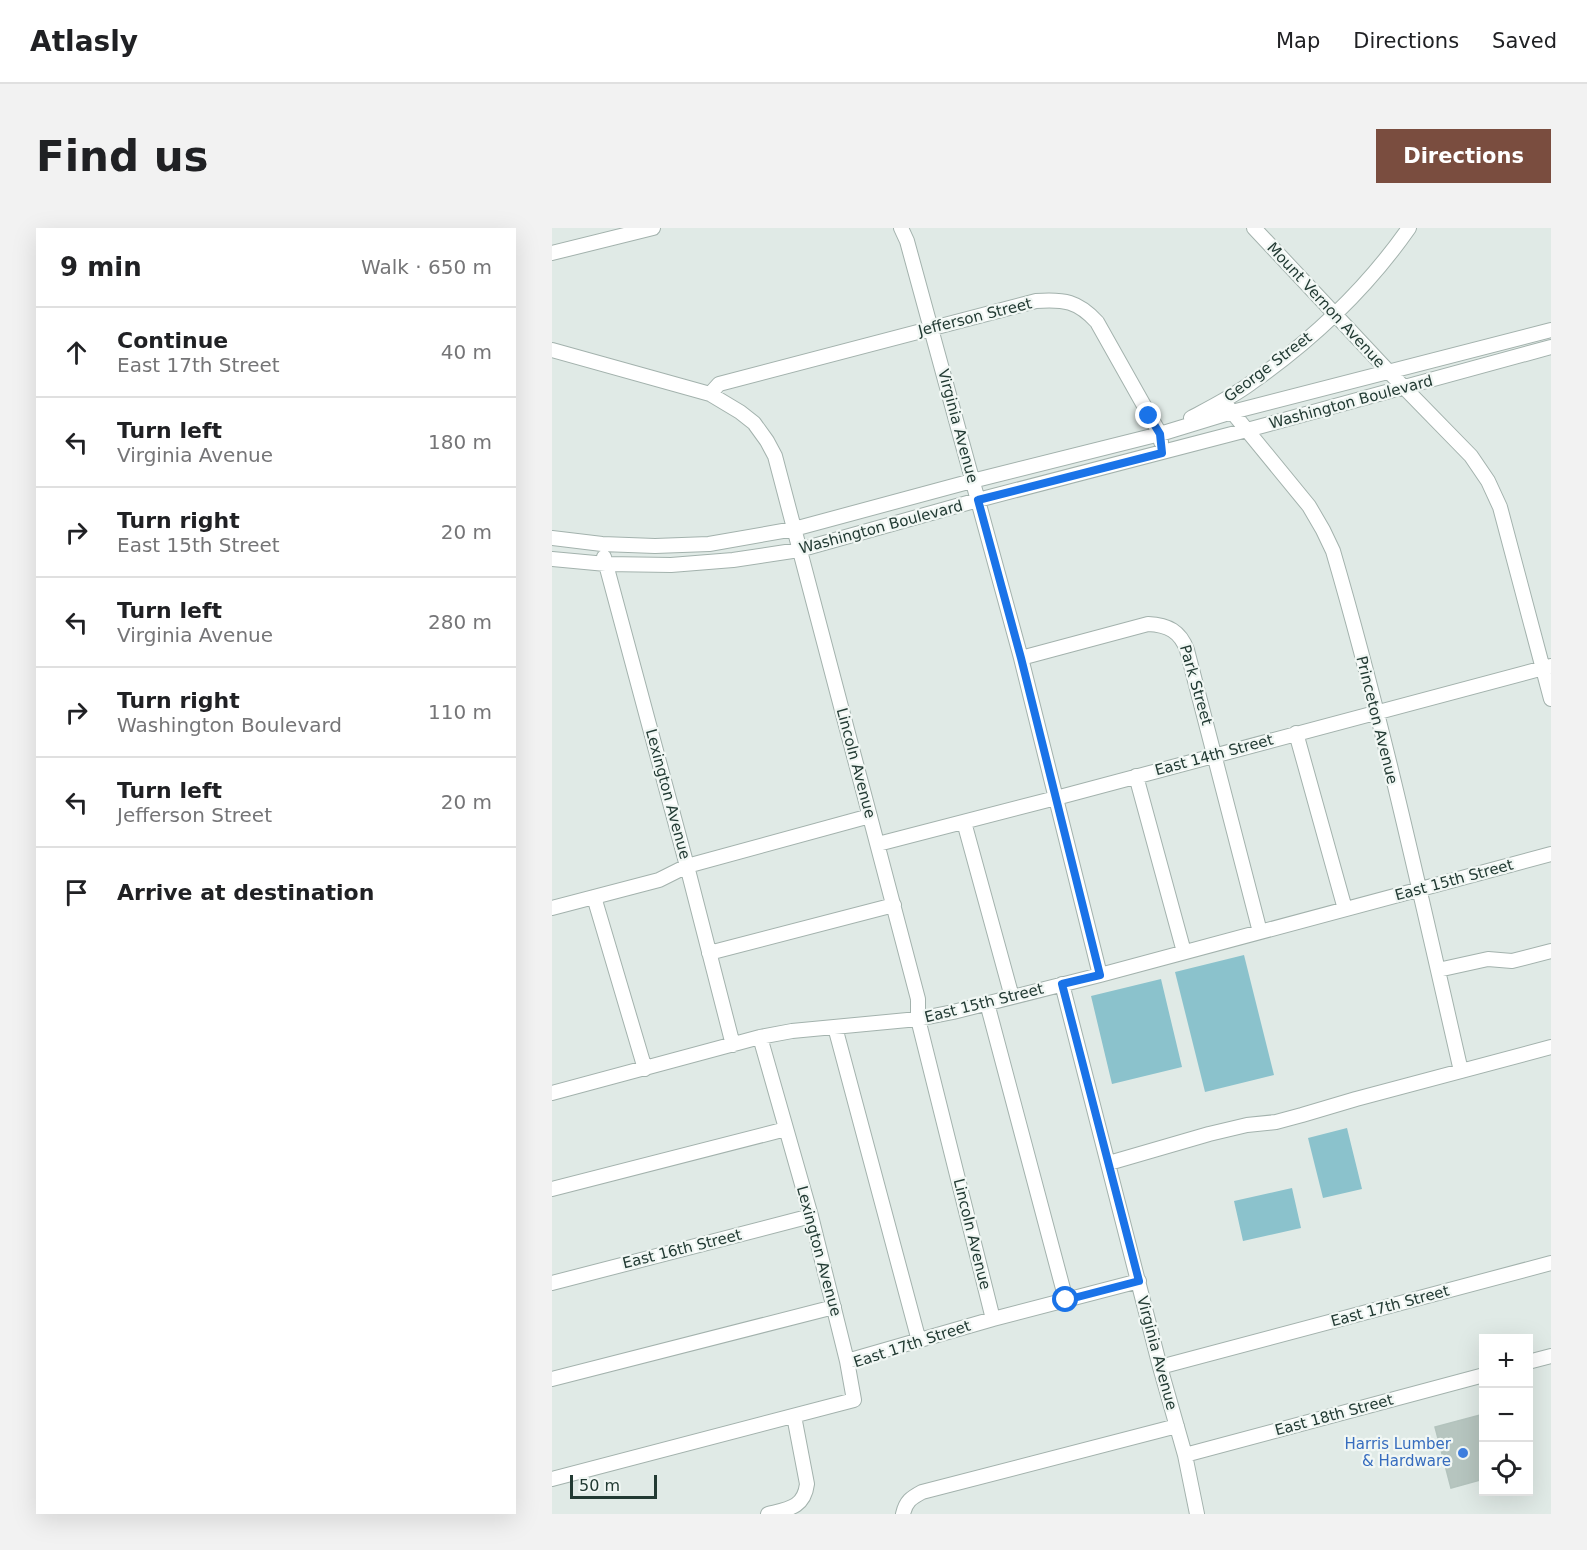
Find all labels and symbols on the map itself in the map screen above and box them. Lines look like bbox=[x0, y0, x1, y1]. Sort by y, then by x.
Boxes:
street label: Mount Vernon Avenue bbox=[1263, 239, 1389, 371]
street label: Jefferson Street bbox=[915, 294, 1034, 340]
street label: George Street bbox=[1221, 328, 1315, 406]
street label: Virginia Avenue bbox=[934, 367, 982, 485]
street label: Washington Boulevard bbox=[1267, 371, 1435, 433]
route end bbox=[1135, 402, 1161, 428]
street label: Washington Boulevard bbox=[797, 496, 965, 558]
street label: Park Street bbox=[1176, 643, 1216, 727]
street label: Princeton Avenue bbox=[1352, 654, 1402, 786]
street label: Lincoln Avenue bbox=[833, 706, 879, 820]
street label: Lexington Avenue bbox=[642, 727, 694, 861]
street label: East 14th Street bbox=[1153, 730, 1275, 779]
street label: East 15th Street bbox=[1393, 855, 1515, 904]
street label: East 15th Street bbox=[923, 979, 1045, 1026]
street label: Lincoln Avenue bbox=[950, 1177, 994, 1291]
street label: Lexington Avenue bbox=[793, 1184, 845, 1318]
street label: East 16th Street bbox=[621, 1225, 743, 1272]
street label: East 17th Street bbox=[1329, 1281, 1451, 1330]
route start bbox=[1052, 1286, 1078, 1312]
street label: Virginia Avenue bbox=[1133, 1294, 1181, 1412]
street label: East 17th Street bbox=[851, 1317, 973, 1371]
street label: East 18th Street bbox=[1273, 1390, 1395, 1439]
place label: Harris Lumber & Hardware bbox=[1345, 1435, 1452, 1470]
marker: Harris Lumber & Hardware bbox=[1456, 1446, 1470, 1460]
scale bar bbox=[570, 1472, 657, 1500]

